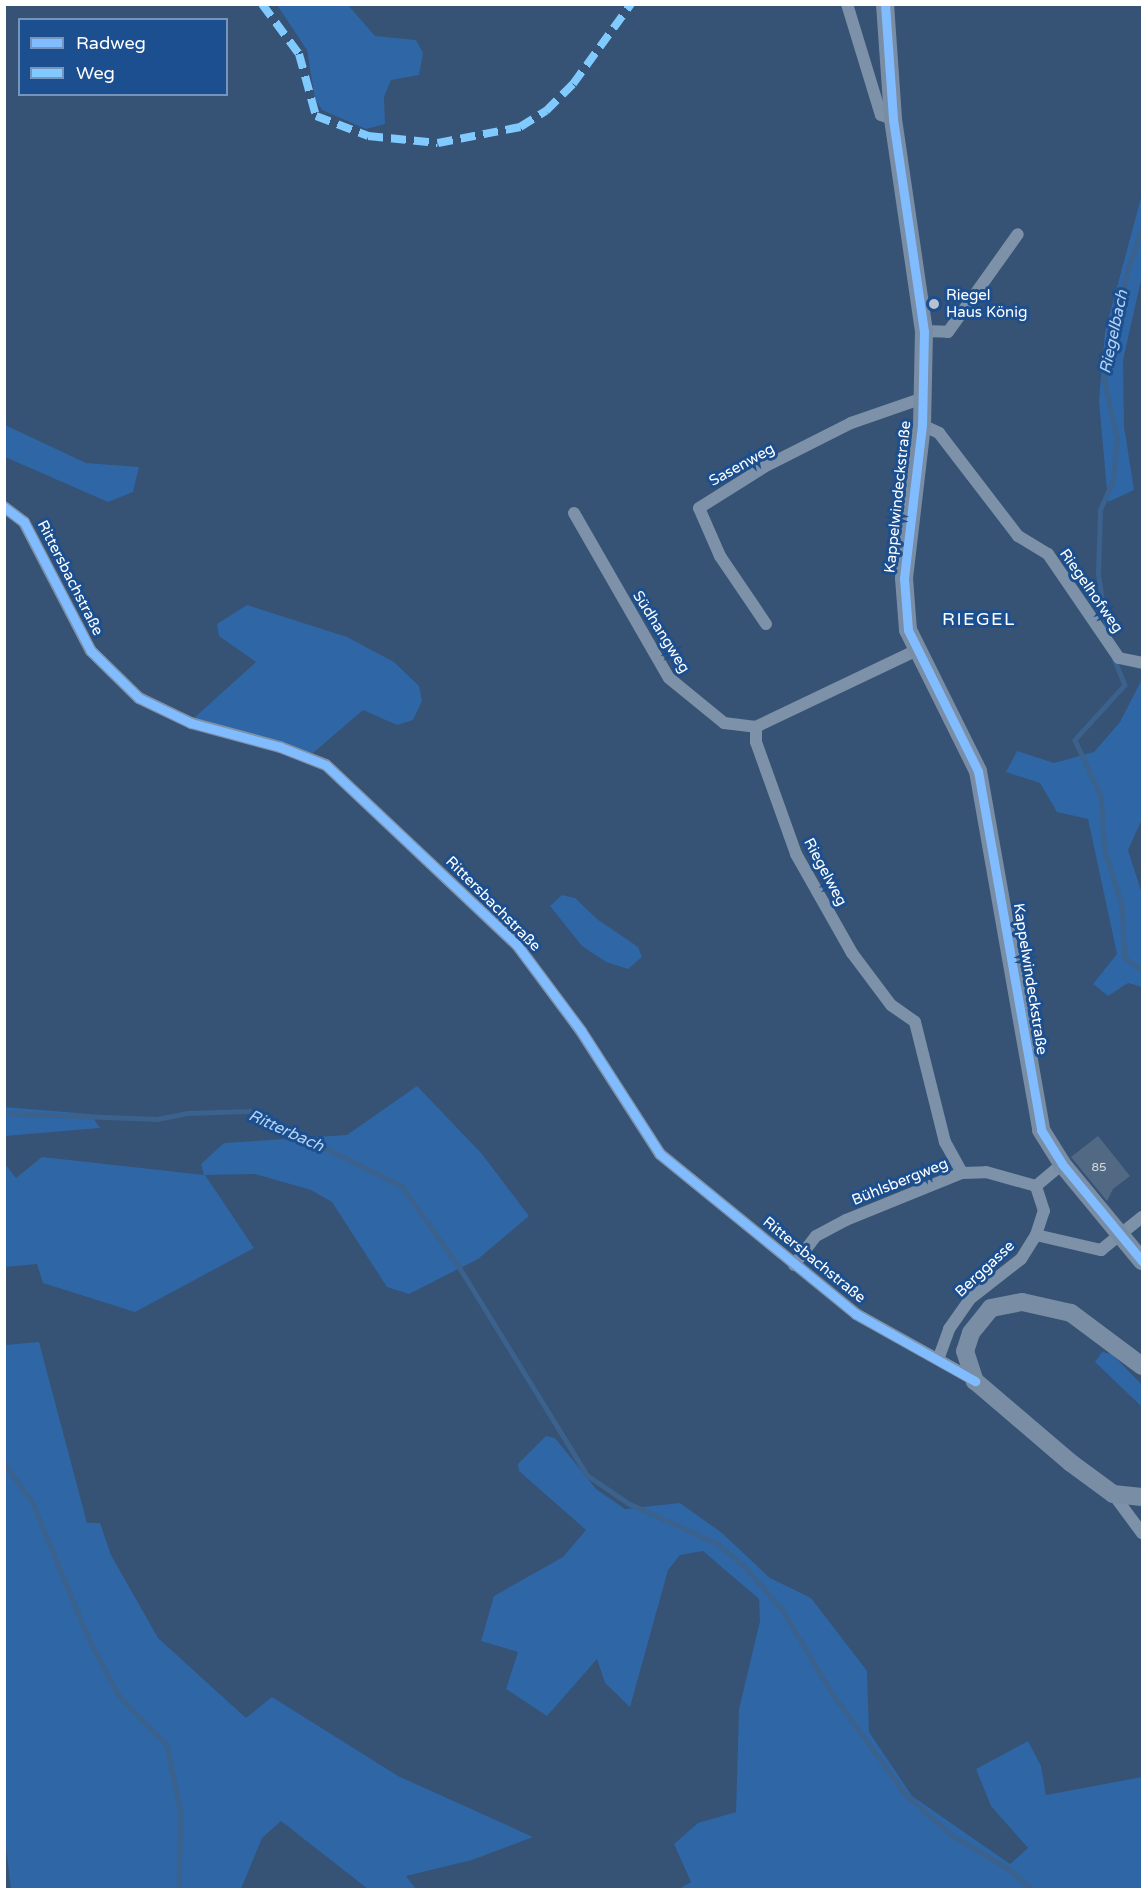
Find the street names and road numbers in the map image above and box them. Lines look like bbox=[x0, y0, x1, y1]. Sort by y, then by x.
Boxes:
street label: Kappelwindeckstraße bbox=[881, 420, 915, 574]
street label: Sasenweg bbox=[706, 440, 778, 490]
street label: Rittersbachstraße bbox=[33, 517, 107, 639]
street label: Riegelhofweg bbox=[1055, 546, 1127, 636]
street label: Südhangweg bbox=[629, 588, 693, 676]
street label: Riegelweg bbox=[800, 835, 850, 909]
street label: Rittersbachstraße bbox=[442, 853, 544, 955]
street label: Kappelwindeckstraße bbox=[1009, 902, 1051, 1056]
street label: Bühlsbergweg bbox=[849, 1155, 951, 1209]
street label: Rittersbachstraße bbox=[759, 1213, 869, 1307]
street label: Berggasse bbox=[952, 1237, 1018, 1301]

